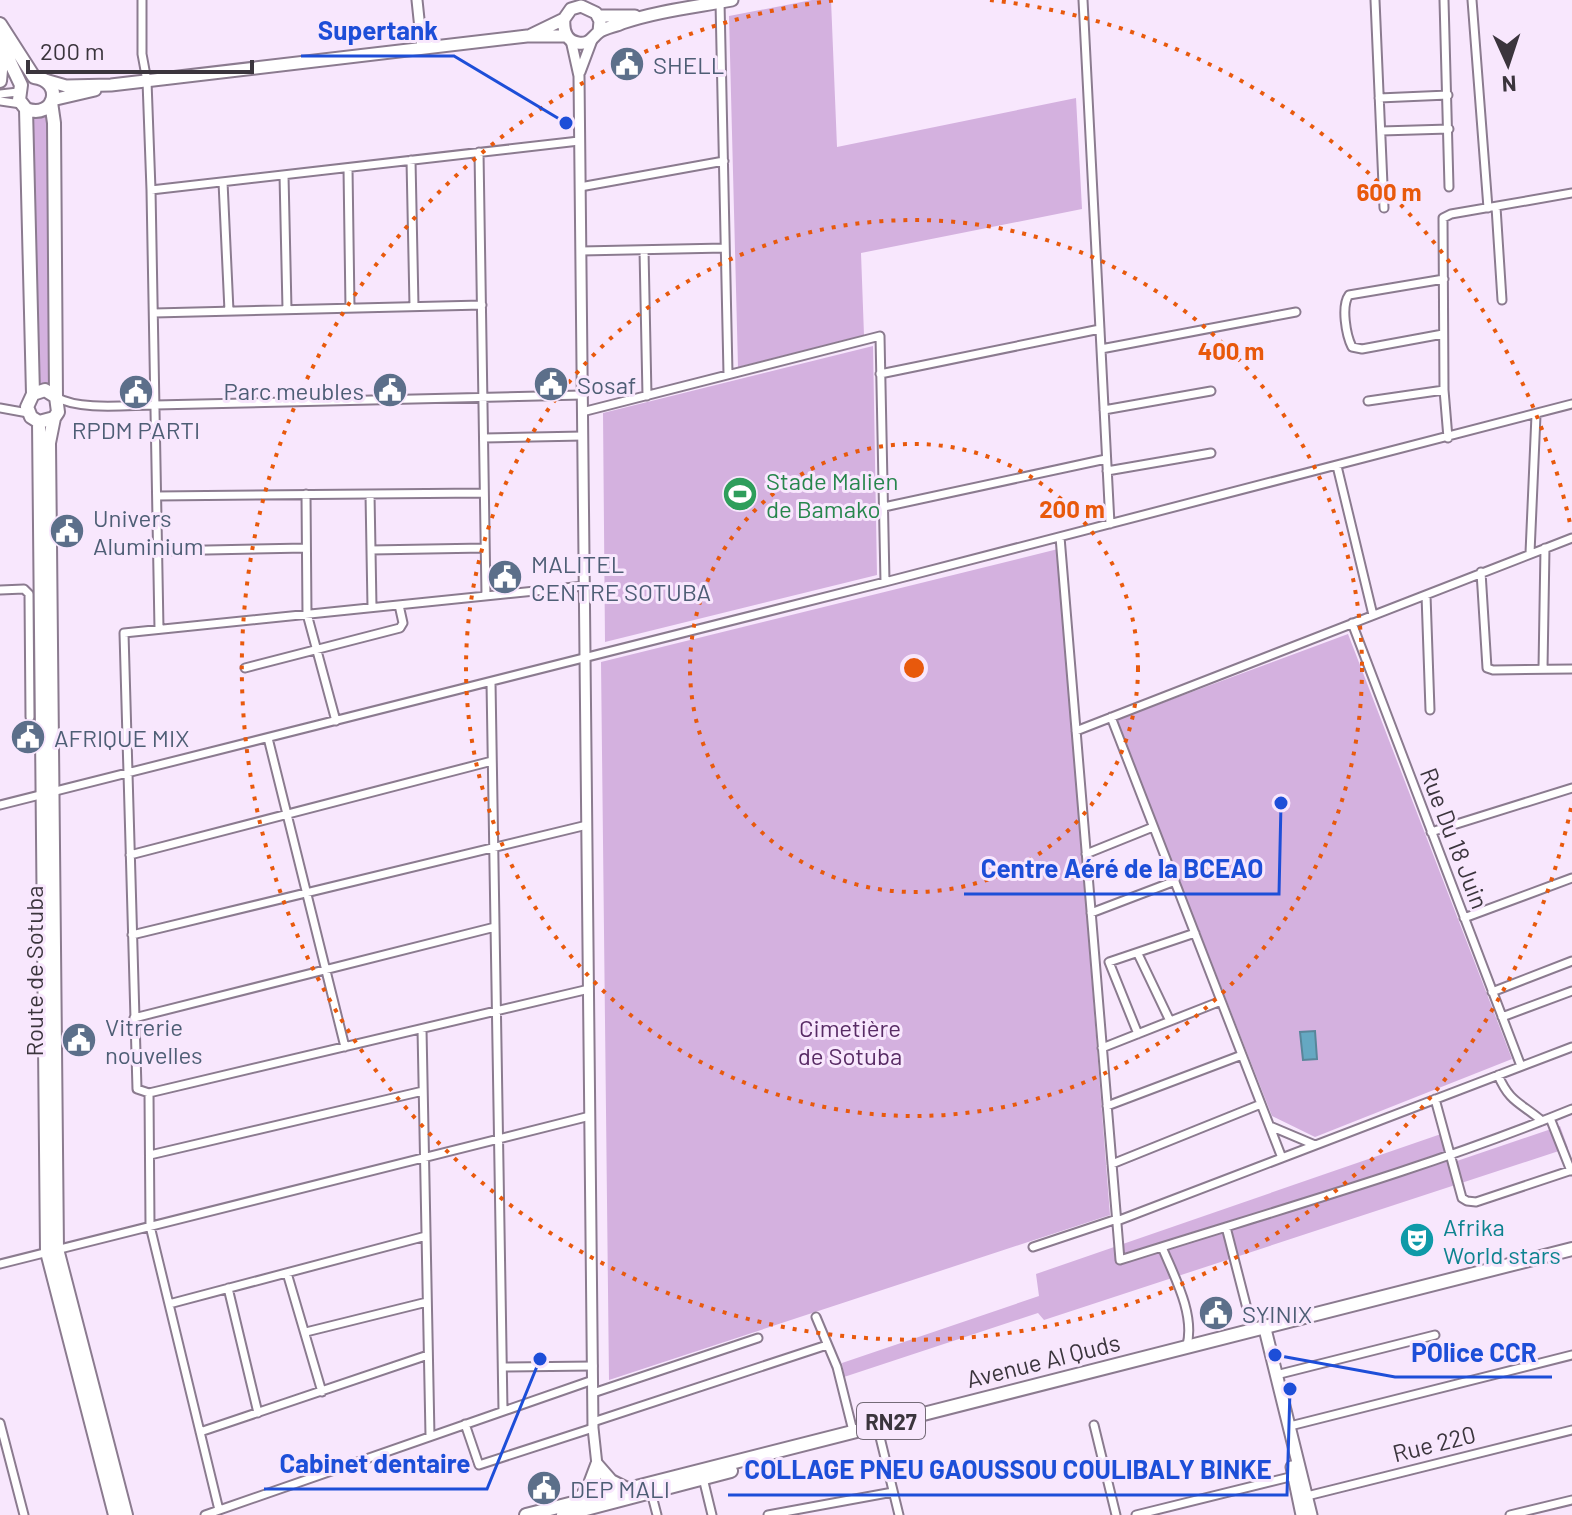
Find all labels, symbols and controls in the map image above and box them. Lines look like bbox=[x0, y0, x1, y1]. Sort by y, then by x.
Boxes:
callout: Supertank bbox=[301, 6, 454, 56]
text: Supertank bbox=[318, 14, 438, 45]
scale bar bbox=[28, 24, 252, 74]
north arrow bbox=[1468, 24, 1548, 104]
text: 200 m bbox=[40, 36, 105, 65]
public building icon: SHELL bbox=[608, 45, 646, 83]
place label: SHELL bbox=[653, 50, 725, 79]
text: N bbox=[1501, 72, 1517, 98]
text: 600 m bbox=[1356, 177, 1422, 206]
text: 400 m bbox=[1198, 336, 1264, 365]
public building icon: Sosaf bbox=[532, 365, 570, 403]
place label: Sosaf bbox=[577, 370, 636, 399]
public building icon: Parc meubles bbox=[371, 371, 409, 409]
public building icon: RPDM PARTI bbox=[117, 373, 155, 411]
place label: Parc meubles bbox=[224, 376, 364, 405]
place label: RPDM PARTI bbox=[72, 415, 200, 444]
place label: Stade Malien de Bamako bbox=[766, 466, 899, 523]
sports icon: Stade Malien de Bamako bbox=[721, 475, 759, 513]
text: 200 m bbox=[1039, 494, 1105, 523]
place label: Univers Aluminium bbox=[93, 503, 204, 560]
public building icon: Univers Aluminium bbox=[48, 512, 86, 550]
place label: MALITEL CENTRE SOTUBA bbox=[531, 549, 711, 606]
public building icon: MALITEL CENTRE SOTUBA bbox=[486, 558, 524, 596]
centre of rings bbox=[900, 654, 928, 682]
public building icon: AFRIQUE MIX bbox=[9, 718, 47, 756]
place label: AFRIQUE MIX bbox=[54, 723, 189, 752]
street label: Rue Du 18 Juin bbox=[1415, 763, 1495, 913]
callout: Centre Aéré de la BCEAO bbox=[964, 844, 1279, 894]
text: Centre Aéré de la BCEAO bbox=[981, 852, 1263, 883]
street label: Route de Sotuba bbox=[19, 885, 48, 1057]
place label: Vitrerie nouvelles bbox=[105, 1012, 203, 1069]
park label: Cimetière de Sotuba bbox=[798, 1013, 902, 1070]
public building icon: Vitrerie nouvelles bbox=[60, 1021, 98, 1059]
place label: Afrika World stars bbox=[1443, 1212, 1561, 1269]
theatre icon: Afrika World stars bbox=[1398, 1221, 1436, 1259]
public building icon: SYINIX bbox=[1197, 1294, 1235, 1332]
place label: SYINIX bbox=[1242, 1299, 1312, 1328]
street label: Avenue Al Quds bbox=[963, 1327, 1123, 1393]
callout: POlice CCR bbox=[1395, 1327, 1552, 1377]
text: POlice CCR bbox=[1411, 1336, 1537, 1367]
road number: RN27 bbox=[857, 1403, 925, 1439]
street label: Rue 220 bbox=[1390, 1419, 1478, 1467]
callout: Cabinet dentaire bbox=[264, 1439, 487, 1489]
callout: COLLAGE PNEU GAOUSSOU COULIBALY BINKE bbox=[728, 1445, 1287, 1495]
text: Cabinet dentaire bbox=[279, 1447, 471, 1478]
text: COLLAGE PNEU GAOUSSOU COULIBALY BINKE bbox=[744, 1453, 1272, 1484]
public building icon: DEP MALI bbox=[525, 1469, 563, 1507]
place label: DEP MALI bbox=[570, 1474, 670, 1503]

